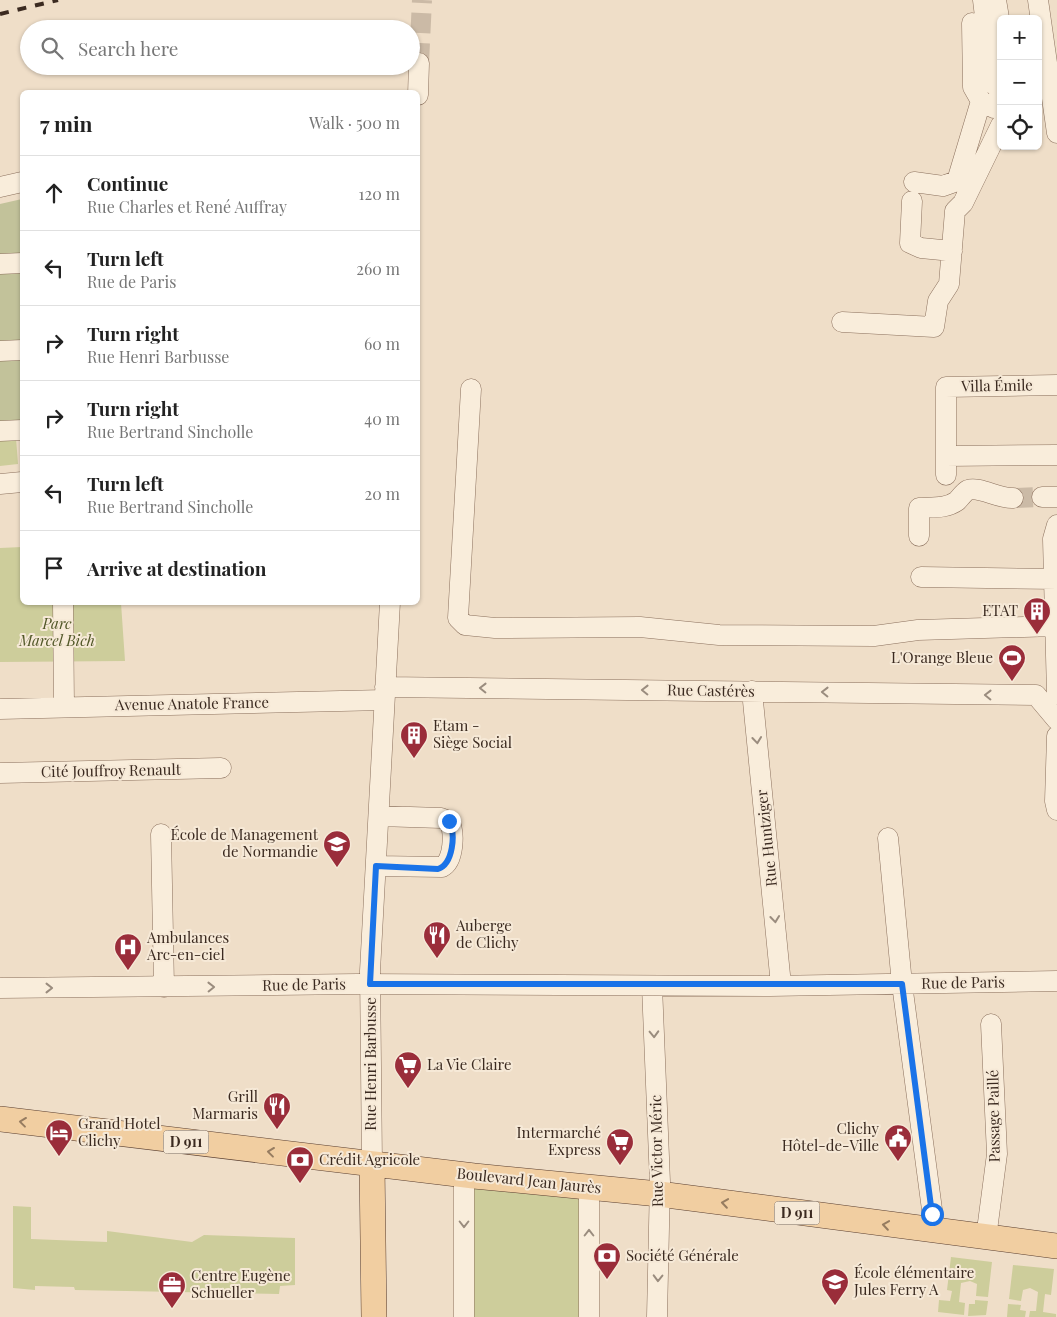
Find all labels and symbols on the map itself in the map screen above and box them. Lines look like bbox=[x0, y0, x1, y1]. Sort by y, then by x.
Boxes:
street label: Villa Émile bbox=[960, 374, 1033, 396]
building icon: ETAT bbox=[1022, 596, 1052, 635]
place label: ETAT bbox=[982, 600, 1018, 620]
park label: Parc Marcel Bich bbox=[18, 613, 95, 650]
sports icon: L'Orange Bleue bbox=[997, 643, 1027, 682]
place label: L'Orange Bleue bbox=[891, 647, 993, 667]
street label: Rue Castérès bbox=[667, 679, 755, 701]
one-way arrow bbox=[478, 683, 486, 693]
one-way arrow bbox=[641, 685, 648, 695]
one-way arrow bbox=[821, 687, 829, 698]
one-way arrow bbox=[983, 690, 991, 700]
street label: Avenue Anatole France bbox=[114, 692, 269, 714]
place label: Etam - Siège Social bbox=[433, 715, 512, 752]
building icon: Etam - Siège Social bbox=[399, 720, 429, 759]
one-way arrow bbox=[751, 736, 762, 744]
street label: Cité Jouffroy Renault bbox=[41, 759, 182, 781]
street label: Rue Huntziger bbox=[751, 788, 781, 888]
route end bbox=[438, 810, 461, 833]
place label: École de Management de Normandie bbox=[171, 824, 319, 861]
school or university icon: École de Management de Normandie bbox=[322, 829, 352, 868]
place label: Auberge de Clichy bbox=[455, 915, 519, 952]
one-way arrow bbox=[769, 915, 780, 923]
restaurant icon: Auberge de Clichy bbox=[422, 920, 452, 959]
place label: Ambulances Arc-en-ciel bbox=[146, 927, 229, 964]
hospital icon: Ambulances Arc-en-ciel bbox=[113, 932, 143, 971]
street label: Rue de Paris bbox=[921, 971, 1005, 993]
street label: Rue de Paris bbox=[262, 973, 346, 995]
one-way arrow bbox=[208, 982, 215, 992]
one-way arrow bbox=[45, 983, 53, 993]
street label: Rue Henri Barbusse bbox=[360, 997, 380, 1131]
one-way arrow bbox=[648, 1031, 659, 1039]
supermarket icon: La Vie Claire bbox=[393, 1050, 423, 1089]
place label: La Vie Claire bbox=[427, 1054, 512, 1074]
street label: Passage Paillé bbox=[982, 1070, 1004, 1163]
place label: Grill Marmaris bbox=[192, 1086, 258, 1123]
restaurant icon: Grill Marmaris bbox=[262, 1091, 292, 1130]
street label: Rue Victor Méric bbox=[645, 1095, 667, 1207]
place label: Grand Hotel Clichy bbox=[78, 1113, 161, 1150]
one-way arrow bbox=[18, 1117, 26, 1128]
hotel icon: Grand Hotel Clichy bbox=[44, 1118, 74, 1157]
place label: Clichy Hôtel-de-Ville bbox=[782, 1118, 879, 1155]
place label: Intermarché Express bbox=[517, 1122, 601, 1159]
public building icon: Clichy Hôtel-de-Ville bbox=[883, 1123, 913, 1162]
supermarket icon: Intermarché Express bbox=[605, 1127, 635, 1166]
road number: D 911 bbox=[164, 1130, 208, 1154]
bank icon: Crédit Agricole bbox=[285, 1145, 315, 1184]
one-way arrow bbox=[267, 1147, 275, 1158]
place label: Crédit Agricole bbox=[319, 1149, 420, 1169]
street label: Boulevard Jean Jaurès bbox=[456, 1162, 602, 1198]
one-way arrow bbox=[721, 1199, 730, 1209]
road number: D 911 bbox=[774, 1202, 820, 1224]
route start bbox=[921, 1203, 944, 1226]
one-way arrow bbox=[459, 1220, 469, 1228]
one-way arrow bbox=[882, 1220, 890, 1231]
one-way arrow bbox=[584, 1229, 594, 1237]
bank icon: Société Générale bbox=[592, 1241, 622, 1280]
place label: Société Générale bbox=[626, 1245, 739, 1265]
place label: École élémentaire Jules Ferry A bbox=[853, 1262, 974, 1299]
place label: Centre Eugène Schueller bbox=[191, 1265, 291, 1302]
school or university icon: École élémentaire Jules Ferry A bbox=[820, 1267, 850, 1306]
office icon: Centre Eugène Schueller bbox=[157, 1270, 187, 1309]
one-way arrow bbox=[652, 1274, 663, 1282]

